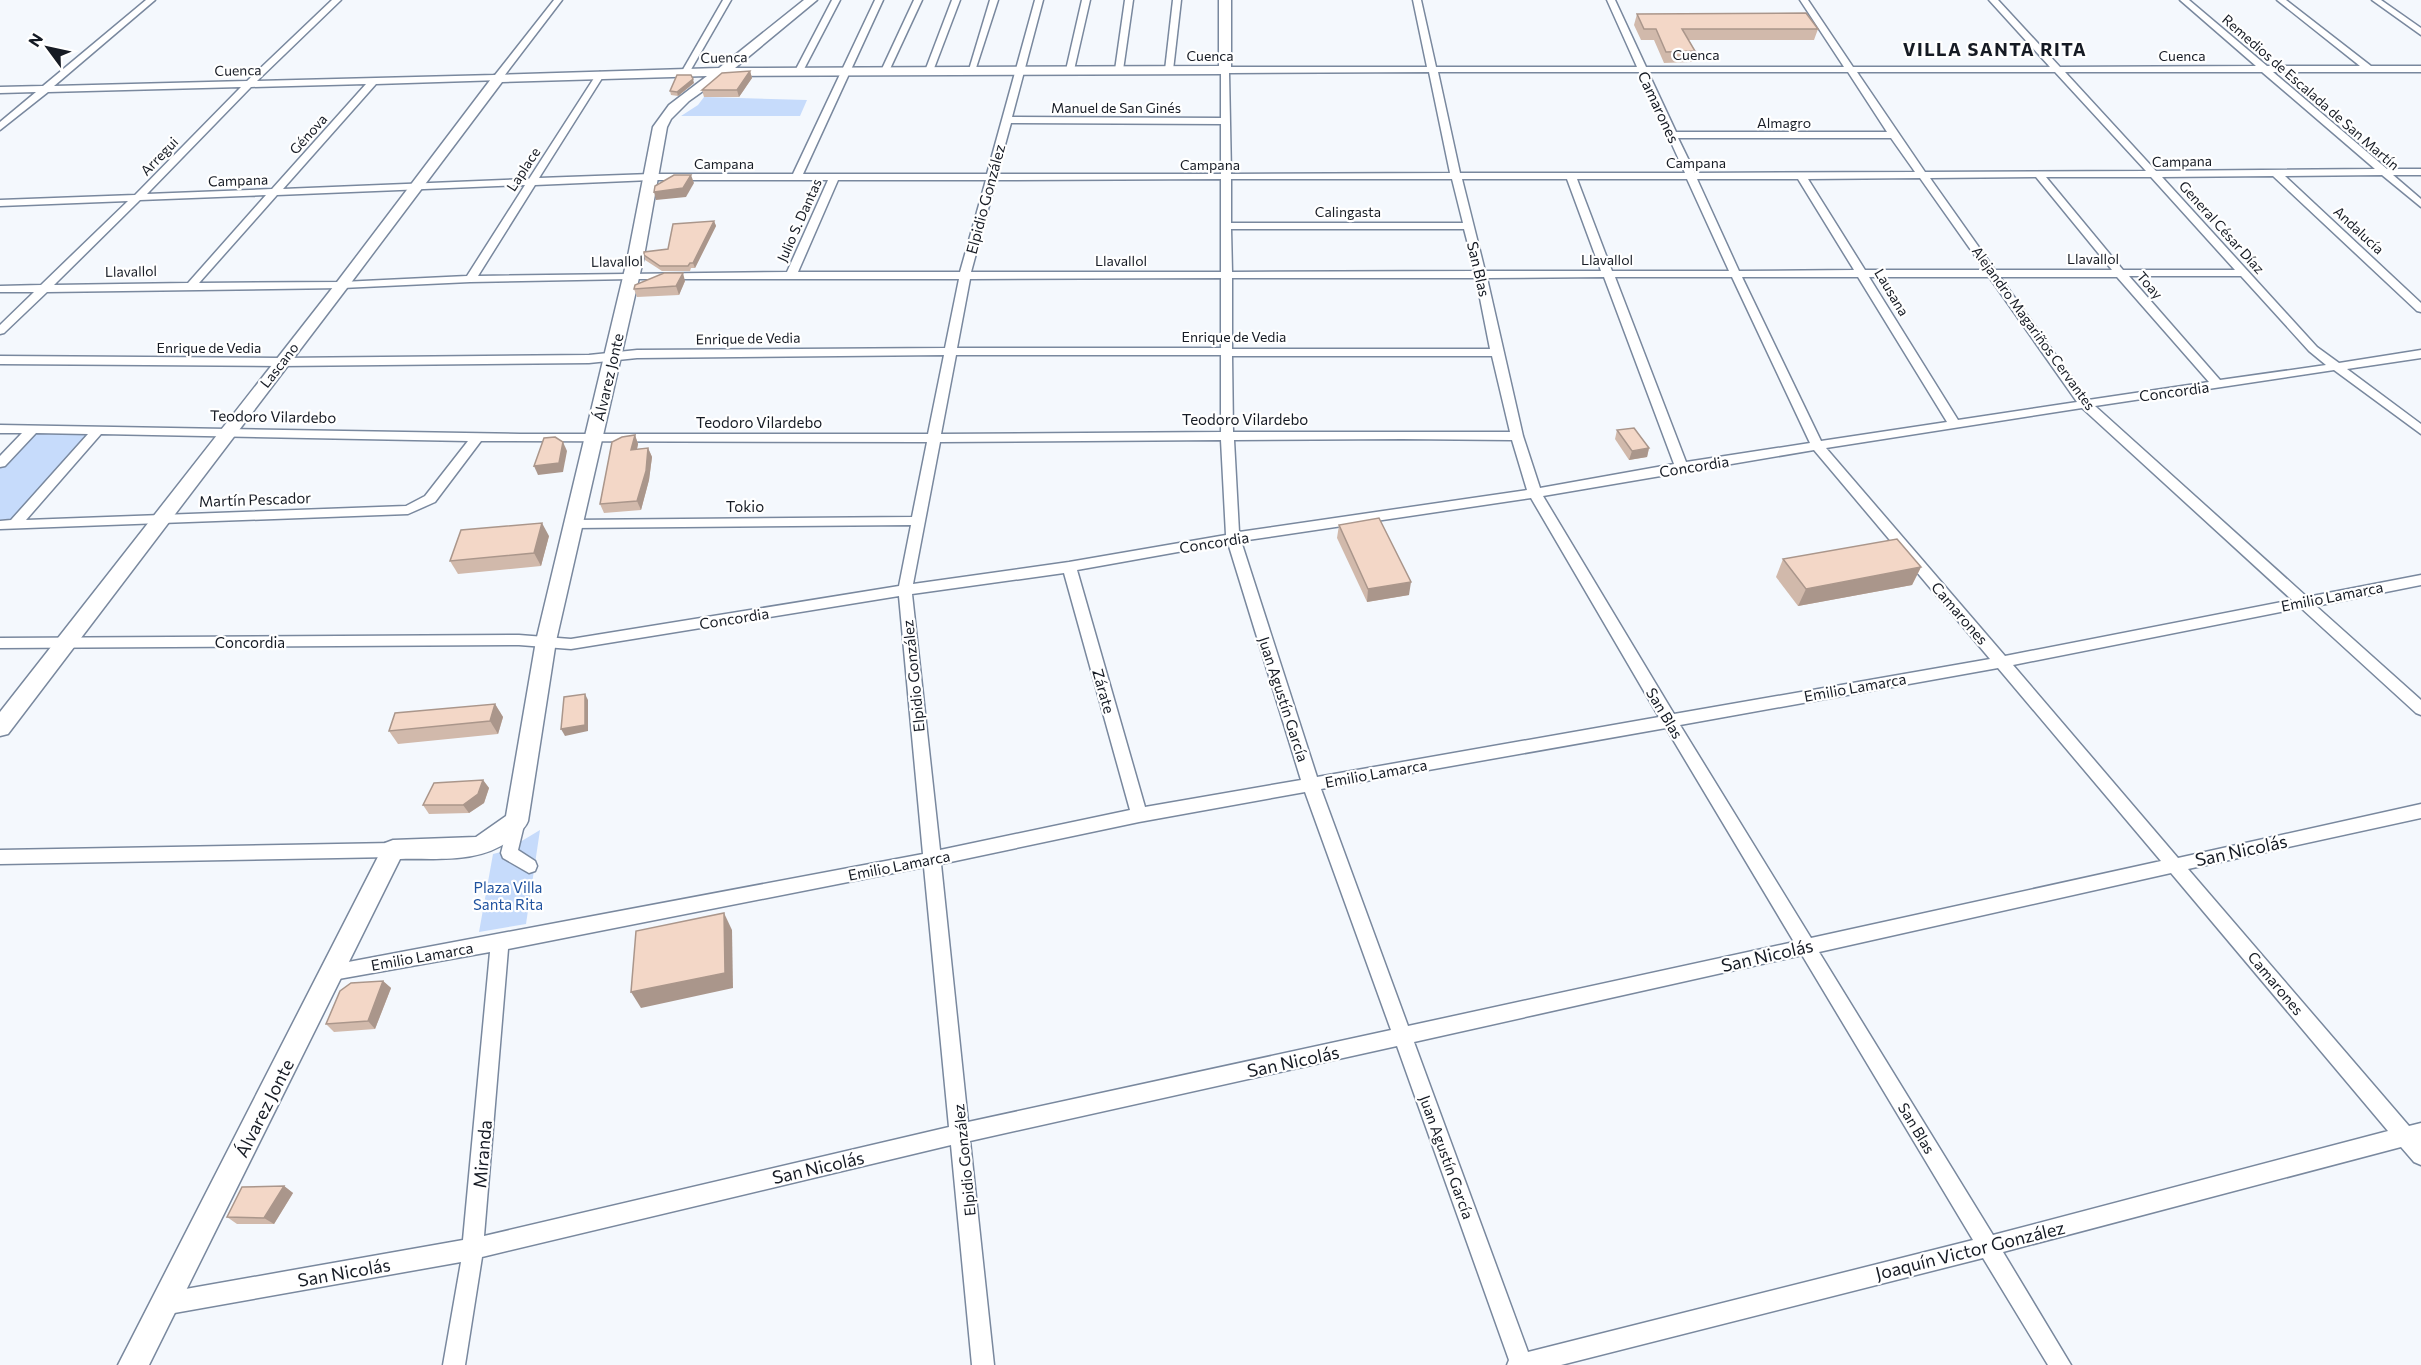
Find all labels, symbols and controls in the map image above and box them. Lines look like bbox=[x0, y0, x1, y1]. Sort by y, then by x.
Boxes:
street label: Remedios de Escalada de San Martín bbox=[2219, 11, 2403, 173]
north arrow bbox=[18, 18, 78, 78]
text: N bbox=[24, 29, 46, 50]
district label: VILLA SANTA RITA bbox=[1903, 38, 2087, 60]
street label: Cuenca bbox=[1672, 46, 1720, 63]
street label: Cuenca bbox=[1186, 47, 1234, 64]
street label: Cuenca bbox=[2158, 47, 2206, 64]
street label: Cuenca bbox=[700, 48, 748, 66]
street label: Cuenca bbox=[214, 61, 262, 79]
street label: Camarones bbox=[1635, 68, 1684, 146]
street label: Manuel de San Ginés bbox=[1051, 99, 1181, 116]
street label: Génova bbox=[286, 110, 330, 158]
street label: Almagro bbox=[1757, 114, 1811, 131]
street label: Arregui bbox=[137, 133, 181, 179]
street label: Elpidio González bbox=[962, 142, 1008, 256]
street label: Laplace bbox=[503, 144, 543, 194]
street label: Campana bbox=[2152, 152, 2212, 170]
street label: Campana bbox=[1666, 154, 1726, 171]
street label: Campana bbox=[694, 155, 754, 172]
street label: Campana bbox=[1180, 156, 1240, 173]
street label: Campana bbox=[208, 170, 268, 190]
street label: Julio S. Dantas bbox=[773, 176, 825, 264]
street label: General César Díaz bbox=[2176, 177, 2268, 277]
street label: Calingasta bbox=[1315, 203, 1381, 220]
street label: Andalucía bbox=[2330, 203, 2388, 257]
street label: San Blas bbox=[1464, 240, 1494, 299]
street label: Alejandro Magariños Cervantes bbox=[1969, 243, 2099, 413]
street label: Llavallol bbox=[2067, 250, 2119, 267]
street label: Llavallol bbox=[1581, 251, 1633, 268]
street label: Llavallol bbox=[591, 252, 643, 270]
street label: Llavallol bbox=[1095, 252, 1147, 269]
street label: Llavallol bbox=[105, 262, 157, 280]
street label: Lausana bbox=[1871, 265, 1913, 319]
street label: Toay bbox=[2134, 268, 2166, 302]
street label: Enrique de Vedia bbox=[1182, 328, 1286, 345]
street label: Enrique de Vedia bbox=[695, 329, 801, 347]
street label: Álvarez Jonte bbox=[588, 331, 627, 423]
street label: Enrique de Vedia bbox=[157, 339, 261, 356]
street label: Lascano bbox=[256, 339, 302, 391]
street label: Concordia bbox=[2138, 377, 2210, 405]
street label: Teodoro Vilardebo bbox=[210, 406, 336, 426]
street label: Teodoro Vilardebo bbox=[1182, 410, 1308, 428]
street label: Teodoro Vilardebo bbox=[696, 413, 822, 431]
street label: Concordia bbox=[1658, 452, 1730, 480]
street label: Martín Pescador bbox=[199, 488, 311, 510]
street label: Tokio bbox=[726, 497, 764, 515]
street label: Concordia bbox=[1178, 528, 1250, 556]
street label: Emilio Lamarca bbox=[2279, 577, 2385, 615]
street label: Camarones bbox=[1928, 578, 1992, 648]
street label: Concordia bbox=[698, 604, 770, 632]
street label: Elpidio González bbox=[898, 619, 928, 733]
street label: Concordia bbox=[215, 633, 285, 651]
street label: Juan Agustín García bbox=[1255, 634, 1313, 764]
street label: Zárate bbox=[1089, 667, 1119, 715]
street label: Emilio Lamarca bbox=[1802, 669, 1908, 705]
street label: San Blas bbox=[1643, 684, 1687, 742]
street label: Emilio Lamarca bbox=[1323, 755, 1429, 791]
street label: San Nicolás bbox=[2193, 830, 2289, 870]
street label: Emilio Lamarca bbox=[846, 846, 952, 884]
park label: Plaza Villa Santa Rita bbox=[473, 878, 543, 913]
street label: San Nicolás bbox=[1719, 934, 1815, 976]
street label: Emilio Lamarca bbox=[369, 938, 475, 974]
street label: Camarones bbox=[2244, 948, 2308, 1018]
street label: San Nicolás bbox=[1245, 1041, 1341, 1081]
street label: Álvarez Jonte bbox=[230, 1055, 298, 1161]
street label: Juan Agustín García bbox=[1416, 1093, 1478, 1221]
street label: San Blas bbox=[1895, 1099, 1939, 1157]
street label: Elpidio González bbox=[949, 1103, 979, 1217]
street label: Miranda bbox=[468, 1119, 496, 1189]
street label: San Nicolás bbox=[770, 1146, 866, 1188]
street label: Joaquín Victor González bbox=[1873, 1216, 2067, 1284]
street label: San Nicolás bbox=[296, 1253, 392, 1291]

